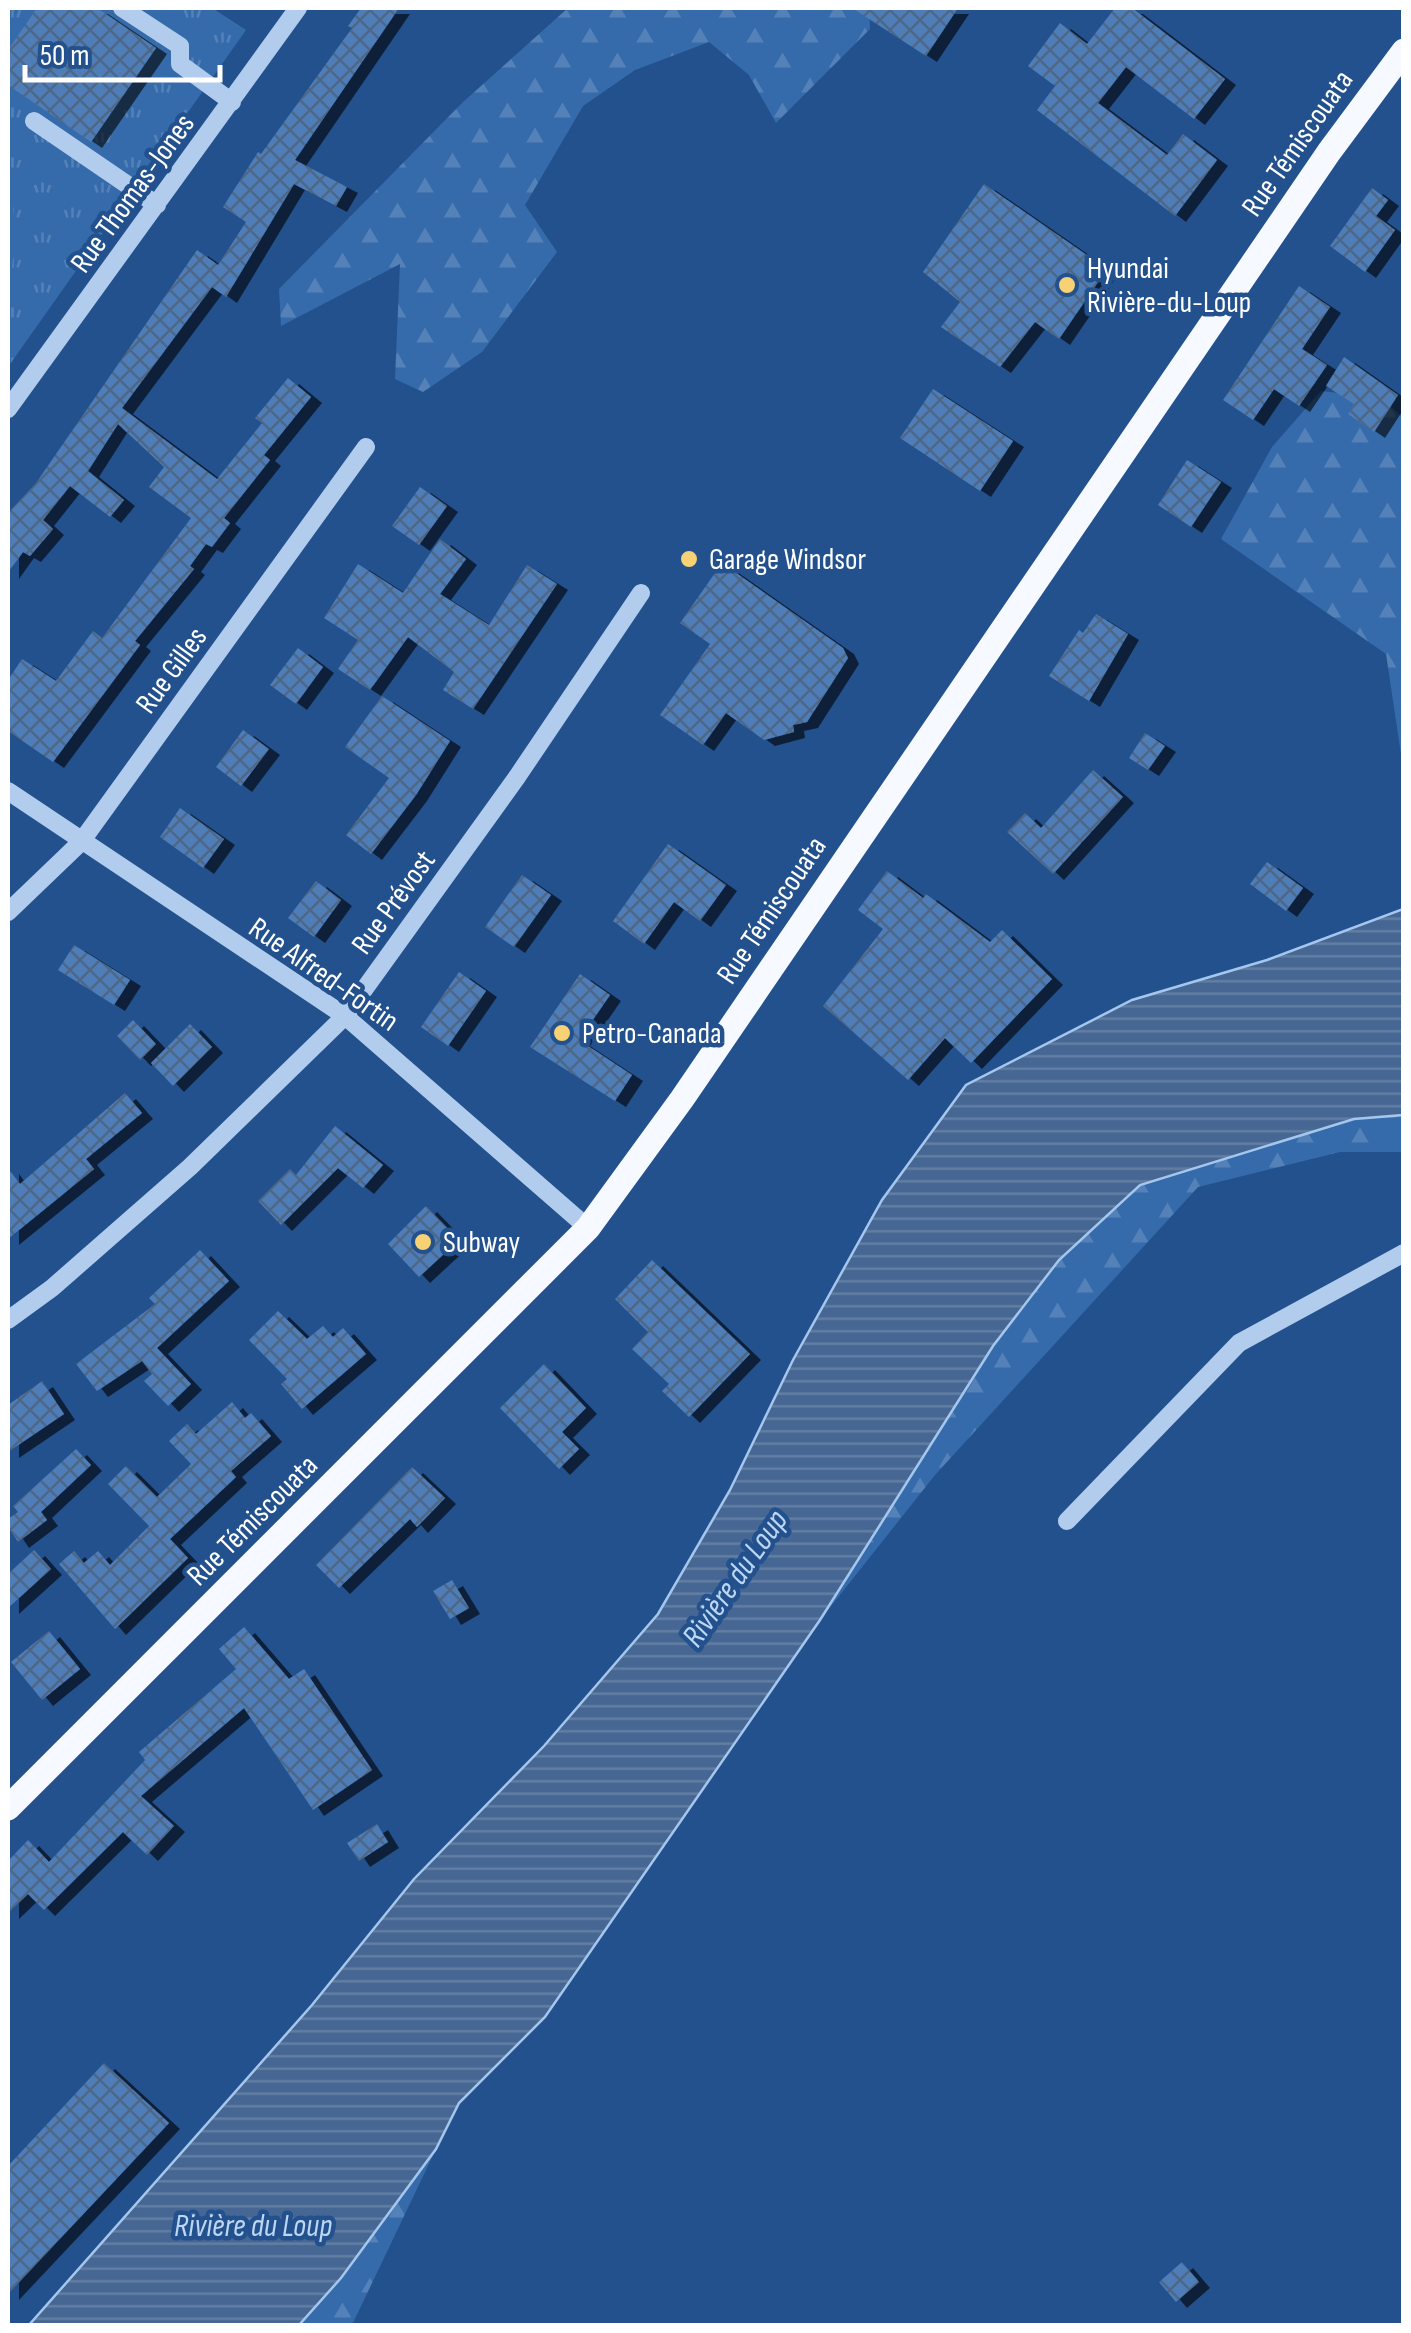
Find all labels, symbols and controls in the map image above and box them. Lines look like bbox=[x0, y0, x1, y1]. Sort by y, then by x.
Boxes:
scale bar bbox=[25, 20, 220, 82]
text: 50 m bbox=[40, 38, 89, 74]
street label: Rue Témiscouata bbox=[1234, 64, 1361, 224]
street label: Rue Thomas-Jones bbox=[63, 107, 203, 280]
place label: Hyundai Rivière-du-Loup bbox=[1087, 251, 1251, 321]
marker: Hyundai Rivière-du-Loup bbox=[1056, 274, 1078, 296]
place label: Garage Windsor bbox=[709, 542, 866, 578]
marker: Garage Windsor bbox=[678, 548, 700, 570]
street label: Rue Gilles bbox=[128, 620, 215, 721]
street label: Rue Témiscouata bbox=[709, 830, 834, 991]
street label: Rue Prévost bbox=[344, 844, 444, 962]
street label: Rue Alfred-Fortin bbox=[242, 910, 405, 1040]
place label: Petro-Canada bbox=[582, 1016, 721, 1052]
marker: Petro-Canada bbox=[551, 1022, 573, 1044]
place label: Subway bbox=[443, 1225, 520, 1261]
marker: Subway bbox=[412, 1231, 434, 1253]
street label: Rue Témiscouata bbox=[180, 1448, 326, 1594]
water label: Rivière du Loup bbox=[674, 1503, 797, 1655]
water label: Rivière du Loup bbox=[174, 2207, 332, 2246]

